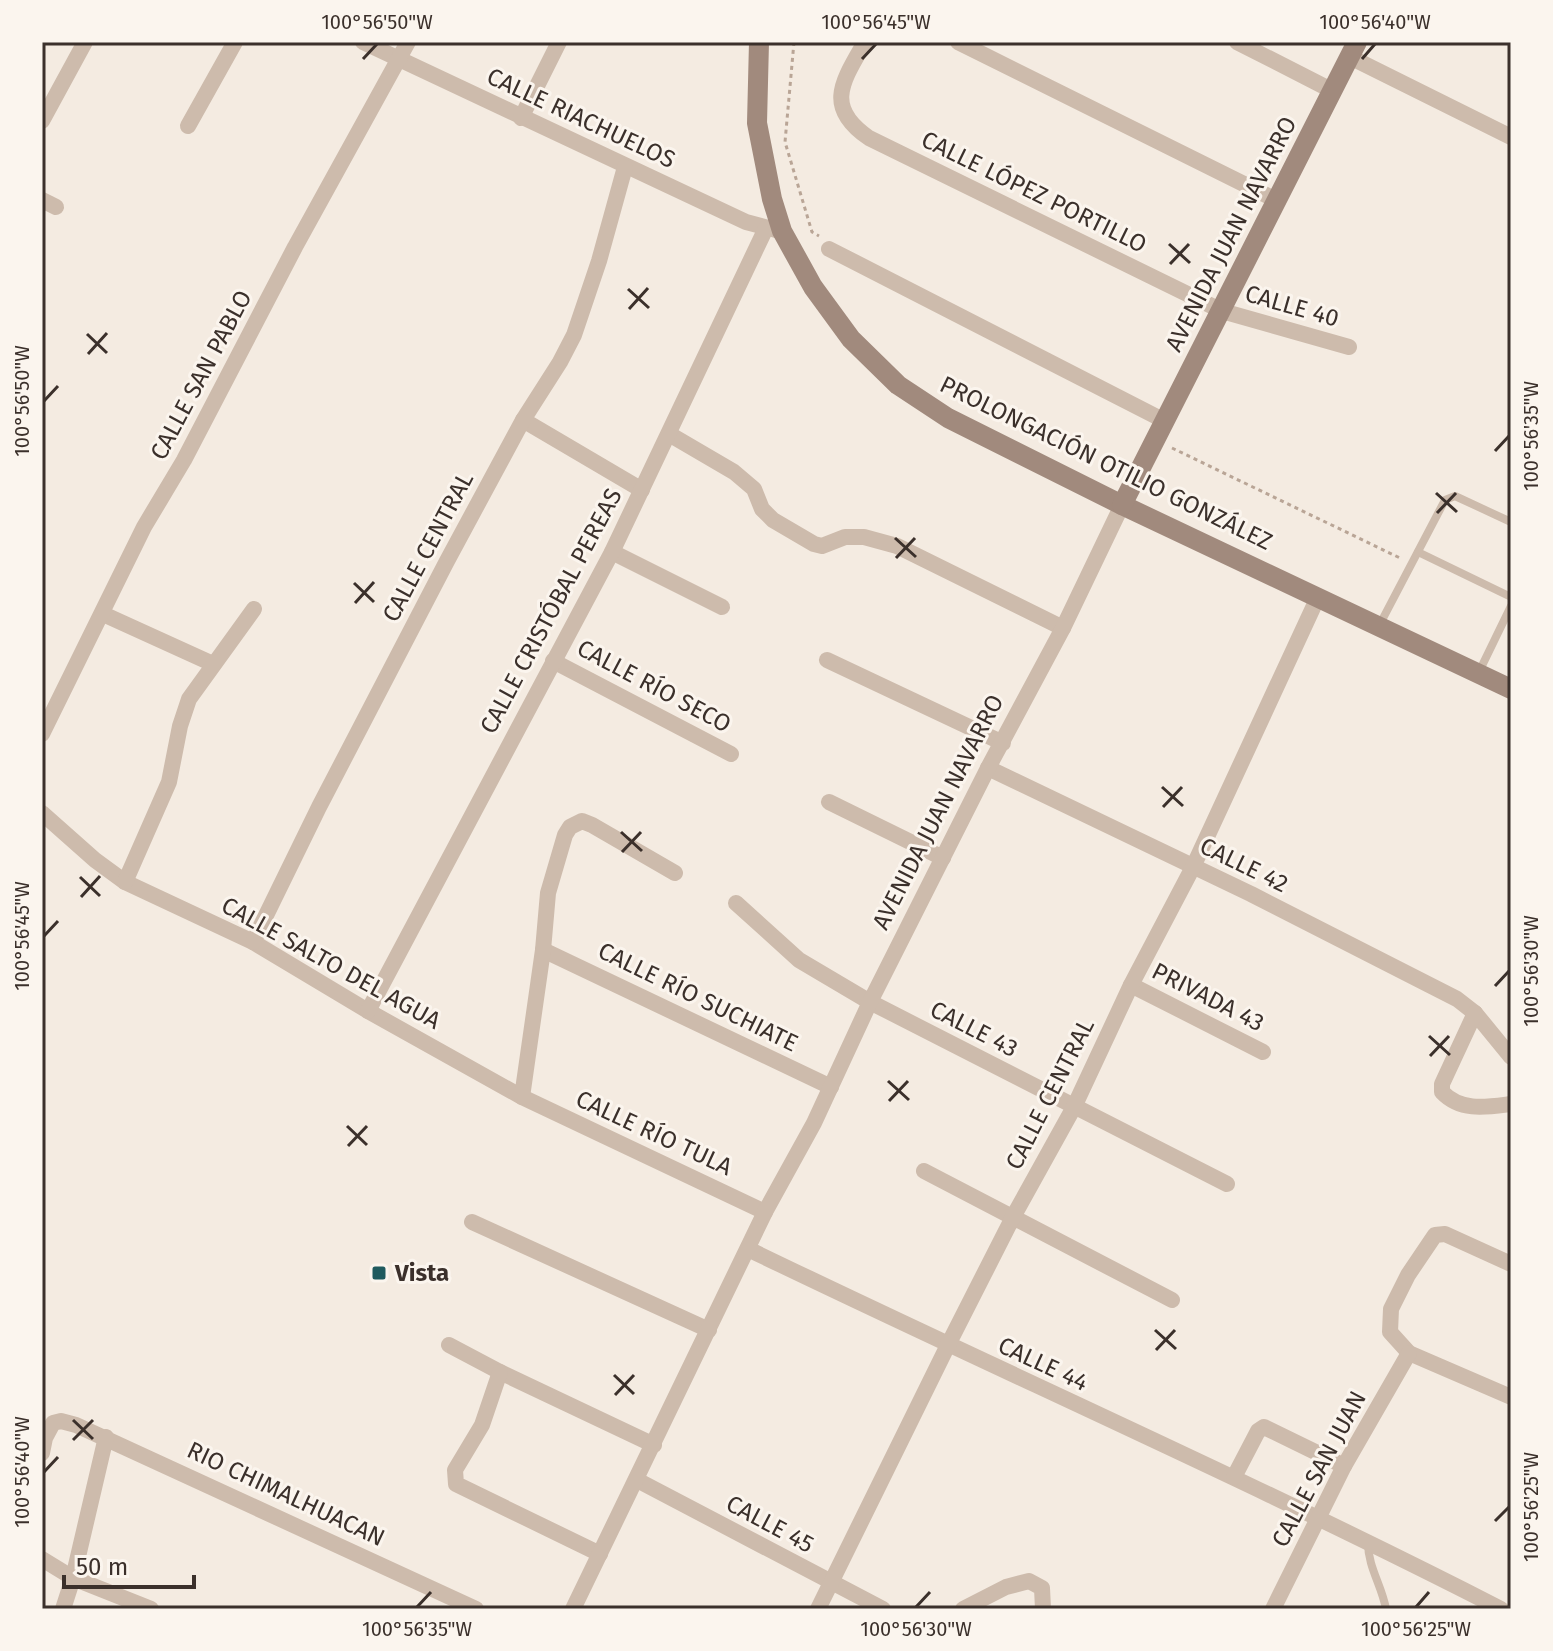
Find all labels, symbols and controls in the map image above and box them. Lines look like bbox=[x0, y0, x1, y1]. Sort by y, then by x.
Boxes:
text: 100°56'50"W bbox=[321, 10, 433, 34]
text: 100°56'45"W bbox=[821, 10, 931, 34]
text: 100°56'40"W bbox=[1319, 10, 1431, 34]
street label: CALLE RIACHUELOS bbox=[482, 62, 680, 174]
street label: AVENIDA JUAN NAVARRO bbox=[1160, 112, 1302, 356]
street label: CALLE LÓPEZ PORTILLO bbox=[917, 124, 1151, 259]
street label: CALLE 40 bbox=[1242, 279, 1342, 333]
street label: CALLE SAN PABLO bbox=[144, 285, 258, 465]
text: 100°56'50"W bbox=[10, 345, 34, 457]
street label: PROLONGACIÓN OTILIO GONZÁLEZ bbox=[935, 369, 1277, 556]
text: 100°56'35"W bbox=[1519, 381, 1543, 491]
street label: CALLE CENTRAL bbox=[377, 467, 479, 627]
street label: CALLE CRISTÓBAL PEREAS bbox=[474, 483, 628, 738]
street label: CALLE RÍO SECO bbox=[572, 633, 736, 738]
street label: AVENIDA JUAN NAVARRO bbox=[867, 690, 1009, 934]
street label: CALLE 42 bbox=[1195, 832, 1293, 898]
text: 100°56'45"W bbox=[10, 881, 34, 991]
street label: CALLE SALTO DEL AGUA bbox=[217, 891, 446, 1035]
text: 100°56'30"W bbox=[1519, 915, 1543, 1027]
street label: CALLE RÍO SUCHIATE bbox=[594, 936, 803, 1057]
street label: PRIVADA 43 bbox=[1147, 957, 1269, 1037]
street label: CALLE 43 bbox=[925, 995, 1023, 1063]
street label: CALLE CENTRAL bbox=[1000, 1014, 1100, 1174]
street label: CALLE RÍO TULA bbox=[572, 1084, 737, 1181]
place label: Vista bbox=[394, 1259, 449, 1287]
marker: Vista bbox=[370, 1264, 388, 1282]
street label: CALLE 44 bbox=[994, 1331, 1093, 1397]
street label: CALLE SAN JUAN bbox=[1266, 1386, 1372, 1552]
text: 100°56'40"W bbox=[10, 1416, 34, 1528]
street label: RIO CHIMALHUACAN bbox=[183, 1436, 389, 1552]
text: 100°56'25"W bbox=[1519, 1452, 1543, 1562]
street label: CALLE 45 bbox=[722, 1489, 818, 1559]
scale bar bbox=[64, 1539, 194, 1589]
text: 50 m bbox=[76, 1553, 128, 1581]
text: 100°56'35"W bbox=[362, 1617, 472, 1641]
text: 100°56'30"W bbox=[860, 1617, 972, 1641]
text: 100°56'25"W bbox=[1361, 1617, 1471, 1641]

